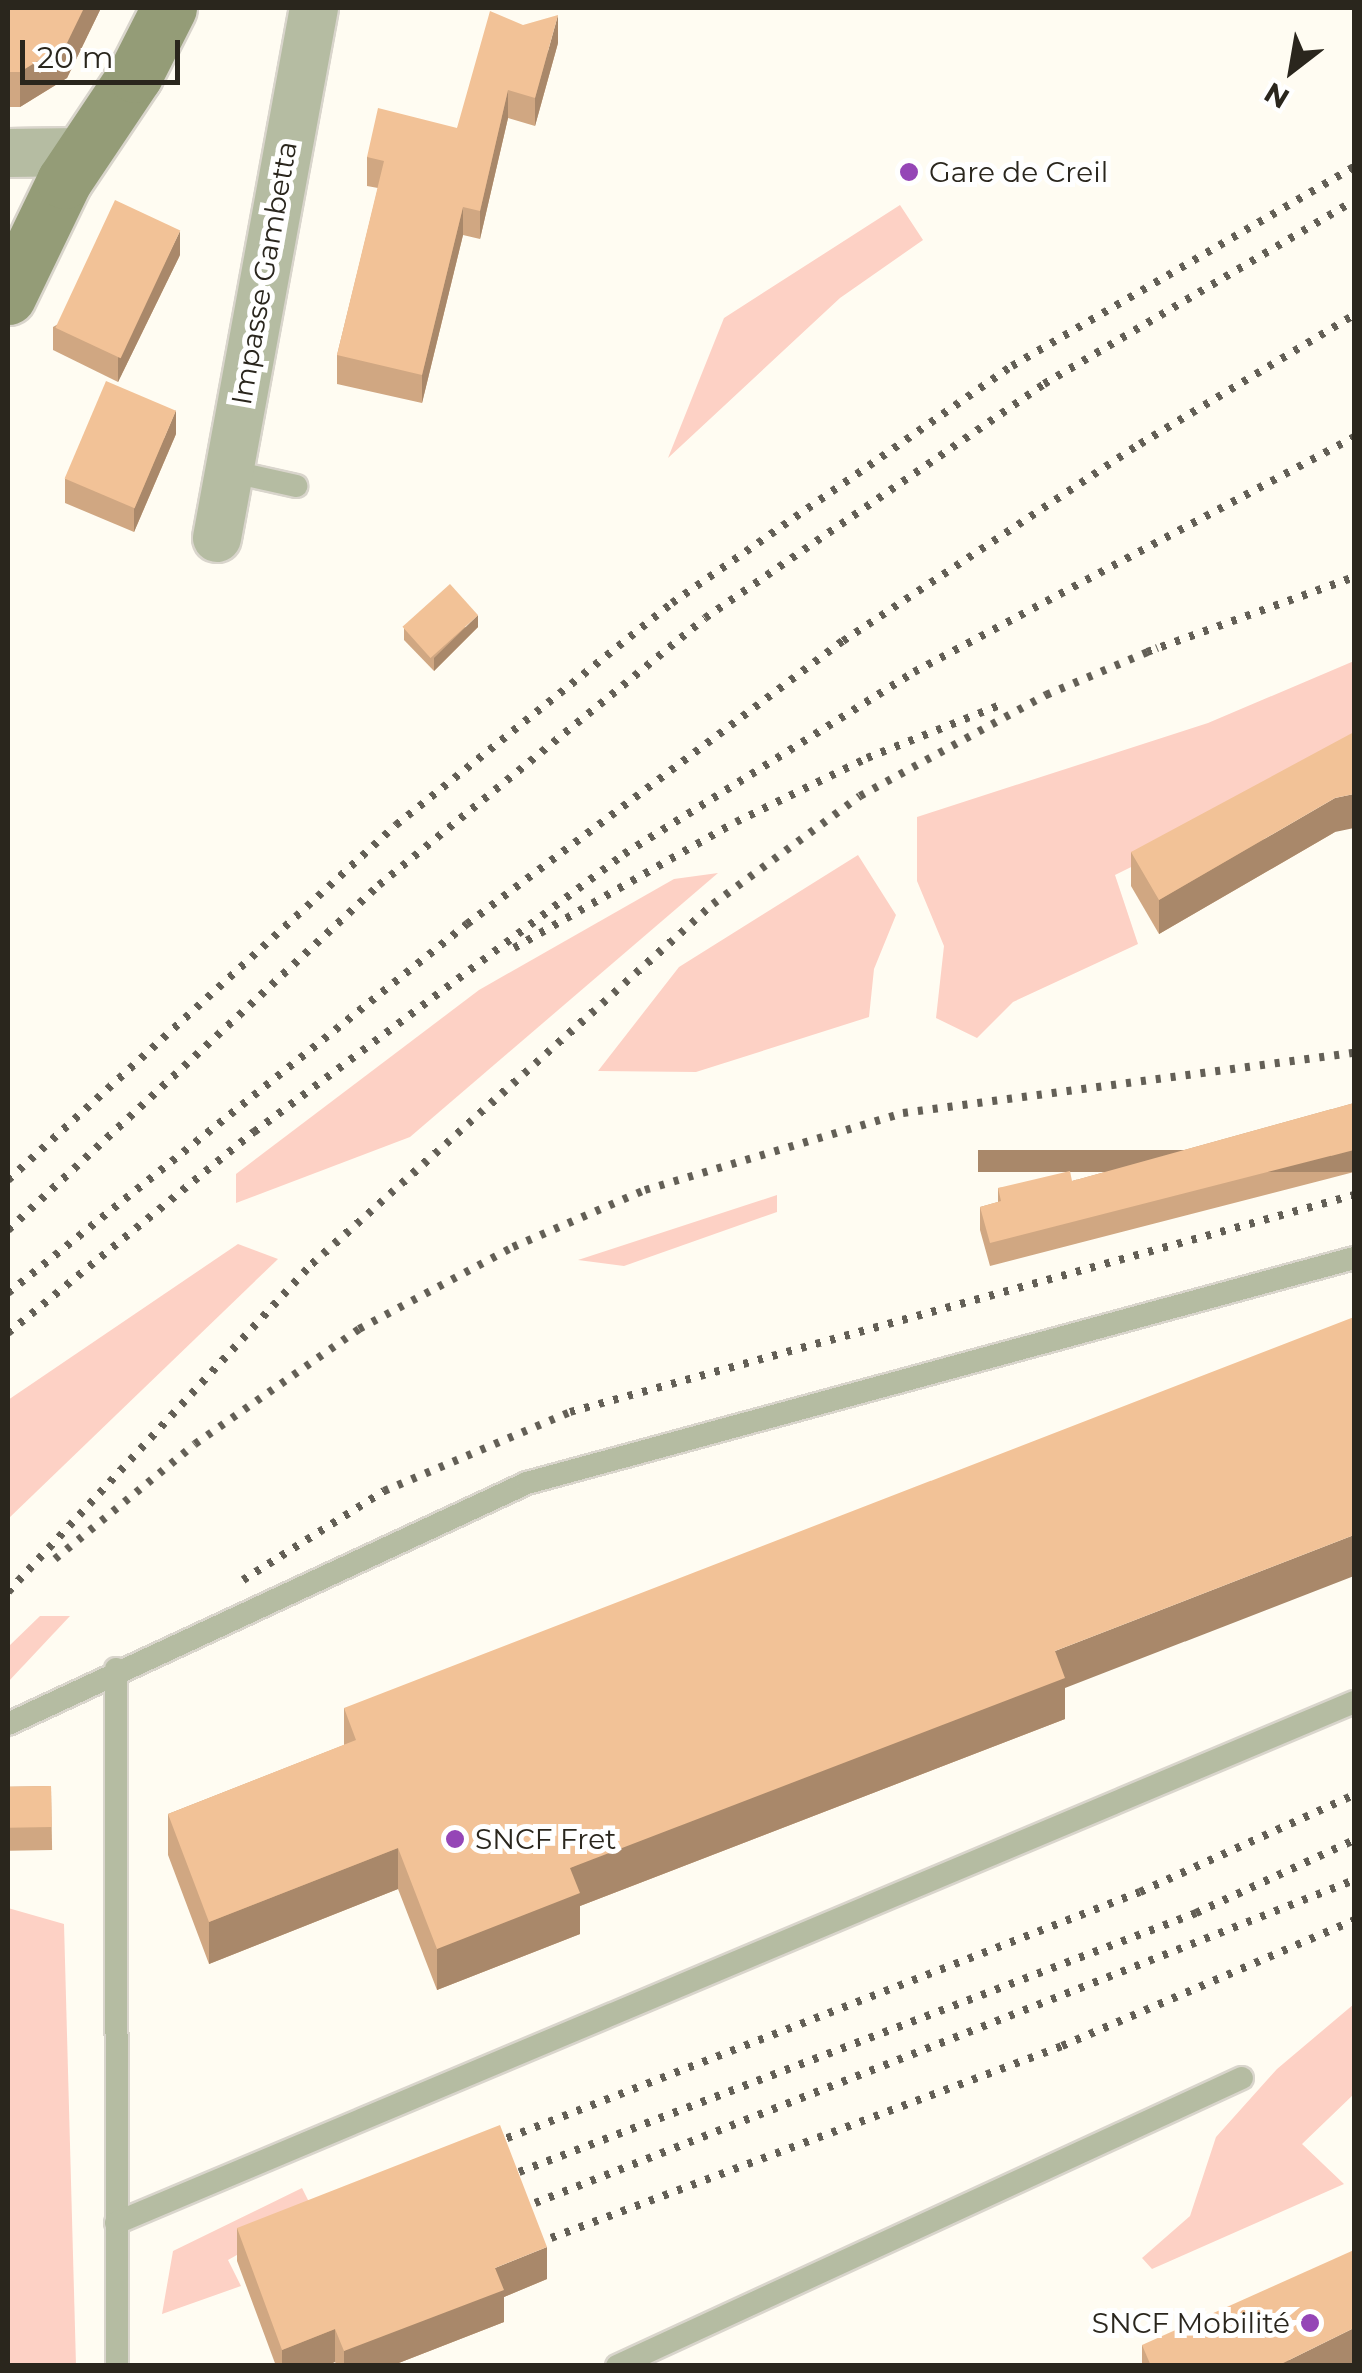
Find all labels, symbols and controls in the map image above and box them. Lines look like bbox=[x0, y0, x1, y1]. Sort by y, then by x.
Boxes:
scale bar bbox=[25, 20, 185, 82]
north arrow bbox=[1242, 20, 1342, 120]
text: 20 m bbox=[37, 39, 114, 76]
text: N bbox=[1258, 75, 1295, 116]
street label: Impasse Gambetta bbox=[224, 139, 304, 407]
place label: Gare de Creil bbox=[929, 155, 1108, 189]
marker: Gare de Creil bbox=[898, 161, 920, 183]
place label: SNCF Fret bbox=[475, 1822, 616, 1856]
marker: SNCF Fret bbox=[444, 1828, 466, 1850]
place label: SNCF Mobilité bbox=[1092, 2306, 1290, 2340]
marker: SNCF Mobilité bbox=[1299, 2312, 1321, 2334]

